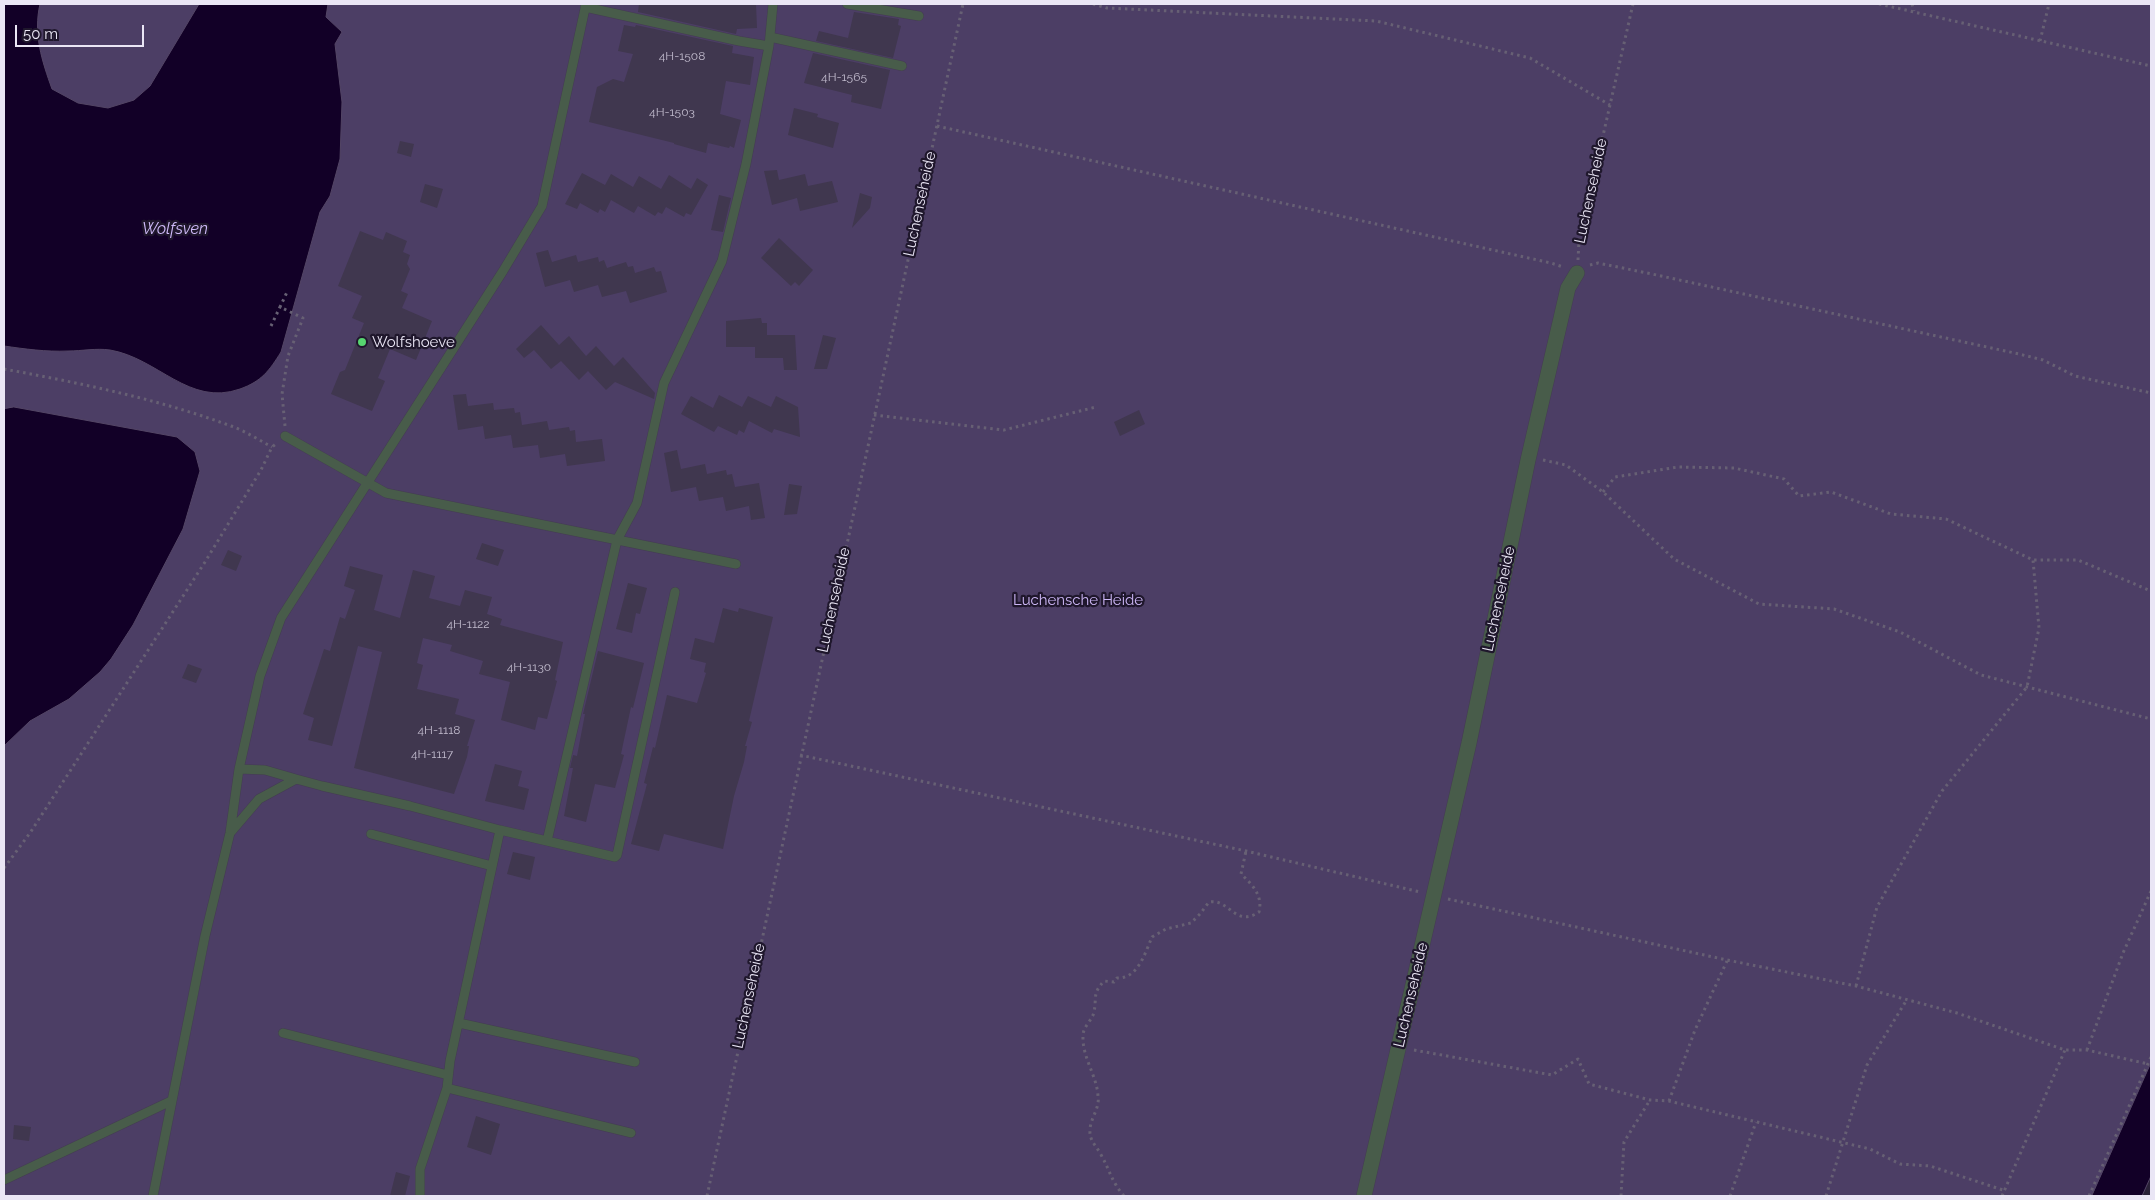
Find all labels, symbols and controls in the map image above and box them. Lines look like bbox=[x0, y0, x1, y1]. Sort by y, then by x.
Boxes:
scale bar bbox=[18, 15, 146, 47]
text: 50 m bbox=[23, 25, 58, 43]
house number: 4H-1508 bbox=[659, 49, 705, 63]
house number: 4H-1565 bbox=[821, 70, 867, 84]
house number: 4H-1503 bbox=[649, 105, 695, 119]
street label: Luchenseheide bbox=[1571, 137, 1611, 245]
street label: Luchenseheide bbox=[900, 150, 940, 258]
water label: Wolfsven bbox=[142, 219, 208, 239]
place label: Wolfshoeve bbox=[372, 333, 455, 351]
marker: Wolfshoeve bbox=[356, 336, 368, 348]
street label: Luchenseheide bbox=[1479, 545, 1519, 653]
street label: Luchenseheide bbox=[814, 546, 854, 654]
park label: Luchensche Heide bbox=[1013, 591, 1143, 609]
house number: 4H-1122 bbox=[446, 617, 490, 631]
house number: 4H-1130 bbox=[507, 660, 551, 674]
house number: 4H-1118 bbox=[418, 723, 460, 737]
house number: 4H-1117 bbox=[411, 747, 453, 761]
street label: Luchenseheide bbox=[1390, 941, 1432, 1049]
street label: Luchenseheide bbox=[729, 942, 769, 1050]

